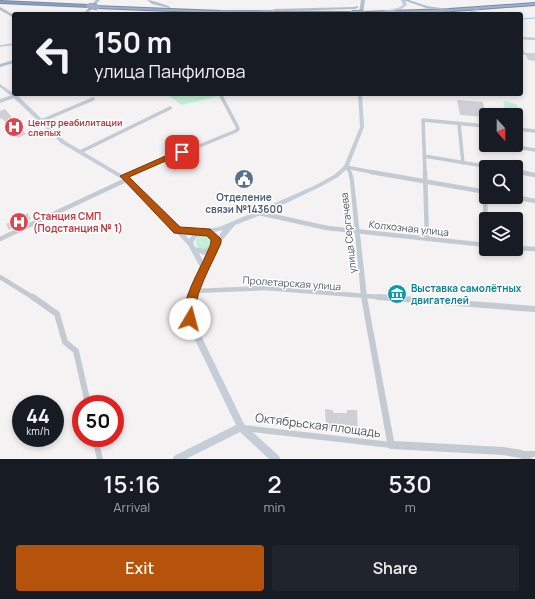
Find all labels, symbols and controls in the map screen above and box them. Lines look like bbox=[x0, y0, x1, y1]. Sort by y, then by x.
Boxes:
text: 150 m bbox=[94, 23, 172, 61]
icon: left bbox=[28, 28, 80, 80]
text: улица Панфилова bbox=[94, 59, 245, 83]
north arrow bbox=[479, 108, 523, 152]
map controls bbox=[479, 108, 523, 256]
hospital icon: Центр реабилитации слепых bbox=[3, 116, 25, 138]
place label: Центр реабилитации слепых bbox=[28, 116, 122, 139]
pin bbox=[165, 135, 199, 169]
icon: arrive bbox=[171, 141, 193, 163]
button: search bbox=[479, 160, 523, 204]
public building icon: Отделение связи №143600 bbox=[233, 168, 255, 190]
place label: Отделение связи №143600 bbox=[205, 190, 283, 216]
street label: улица Сергачева bbox=[337, 192, 359, 274]
place label: Станция СМП (Подстанция № 1) bbox=[33, 209, 123, 235]
hospital icon: Станция СМП (Подстанция № 1) bbox=[8, 211, 30, 233]
button: layers bbox=[479, 212, 523, 256]
street label: Колхозная улица bbox=[368, 217, 450, 239]
street label: Пролетарская улица bbox=[242, 273, 342, 293]
place label: Выставка самолётных двигателей bbox=[411, 281, 522, 307]
museum icon: Выставка самолётных двигателей bbox=[386, 283, 408, 305]
position arrow bbox=[169, 298, 211, 340]
speed limit sign: 50 bbox=[72, 395, 124, 447]
text: 44 bbox=[26, 402, 50, 429]
street label: Октябрьская площадь bbox=[254, 409, 382, 441]
text: km/h bbox=[26, 424, 50, 438]
text: 15:16 bbox=[103, 467, 160, 500]
text: 2 bbox=[267, 467, 282, 500]
text: 530 bbox=[389, 467, 432, 500]
text: Arrival bbox=[113, 498, 150, 516]
text: min bbox=[264, 498, 285, 516]
text: m bbox=[405, 498, 416, 516]
button: Exit bbox=[16, 545, 264, 591]
button: Share bbox=[272, 545, 519, 591]

